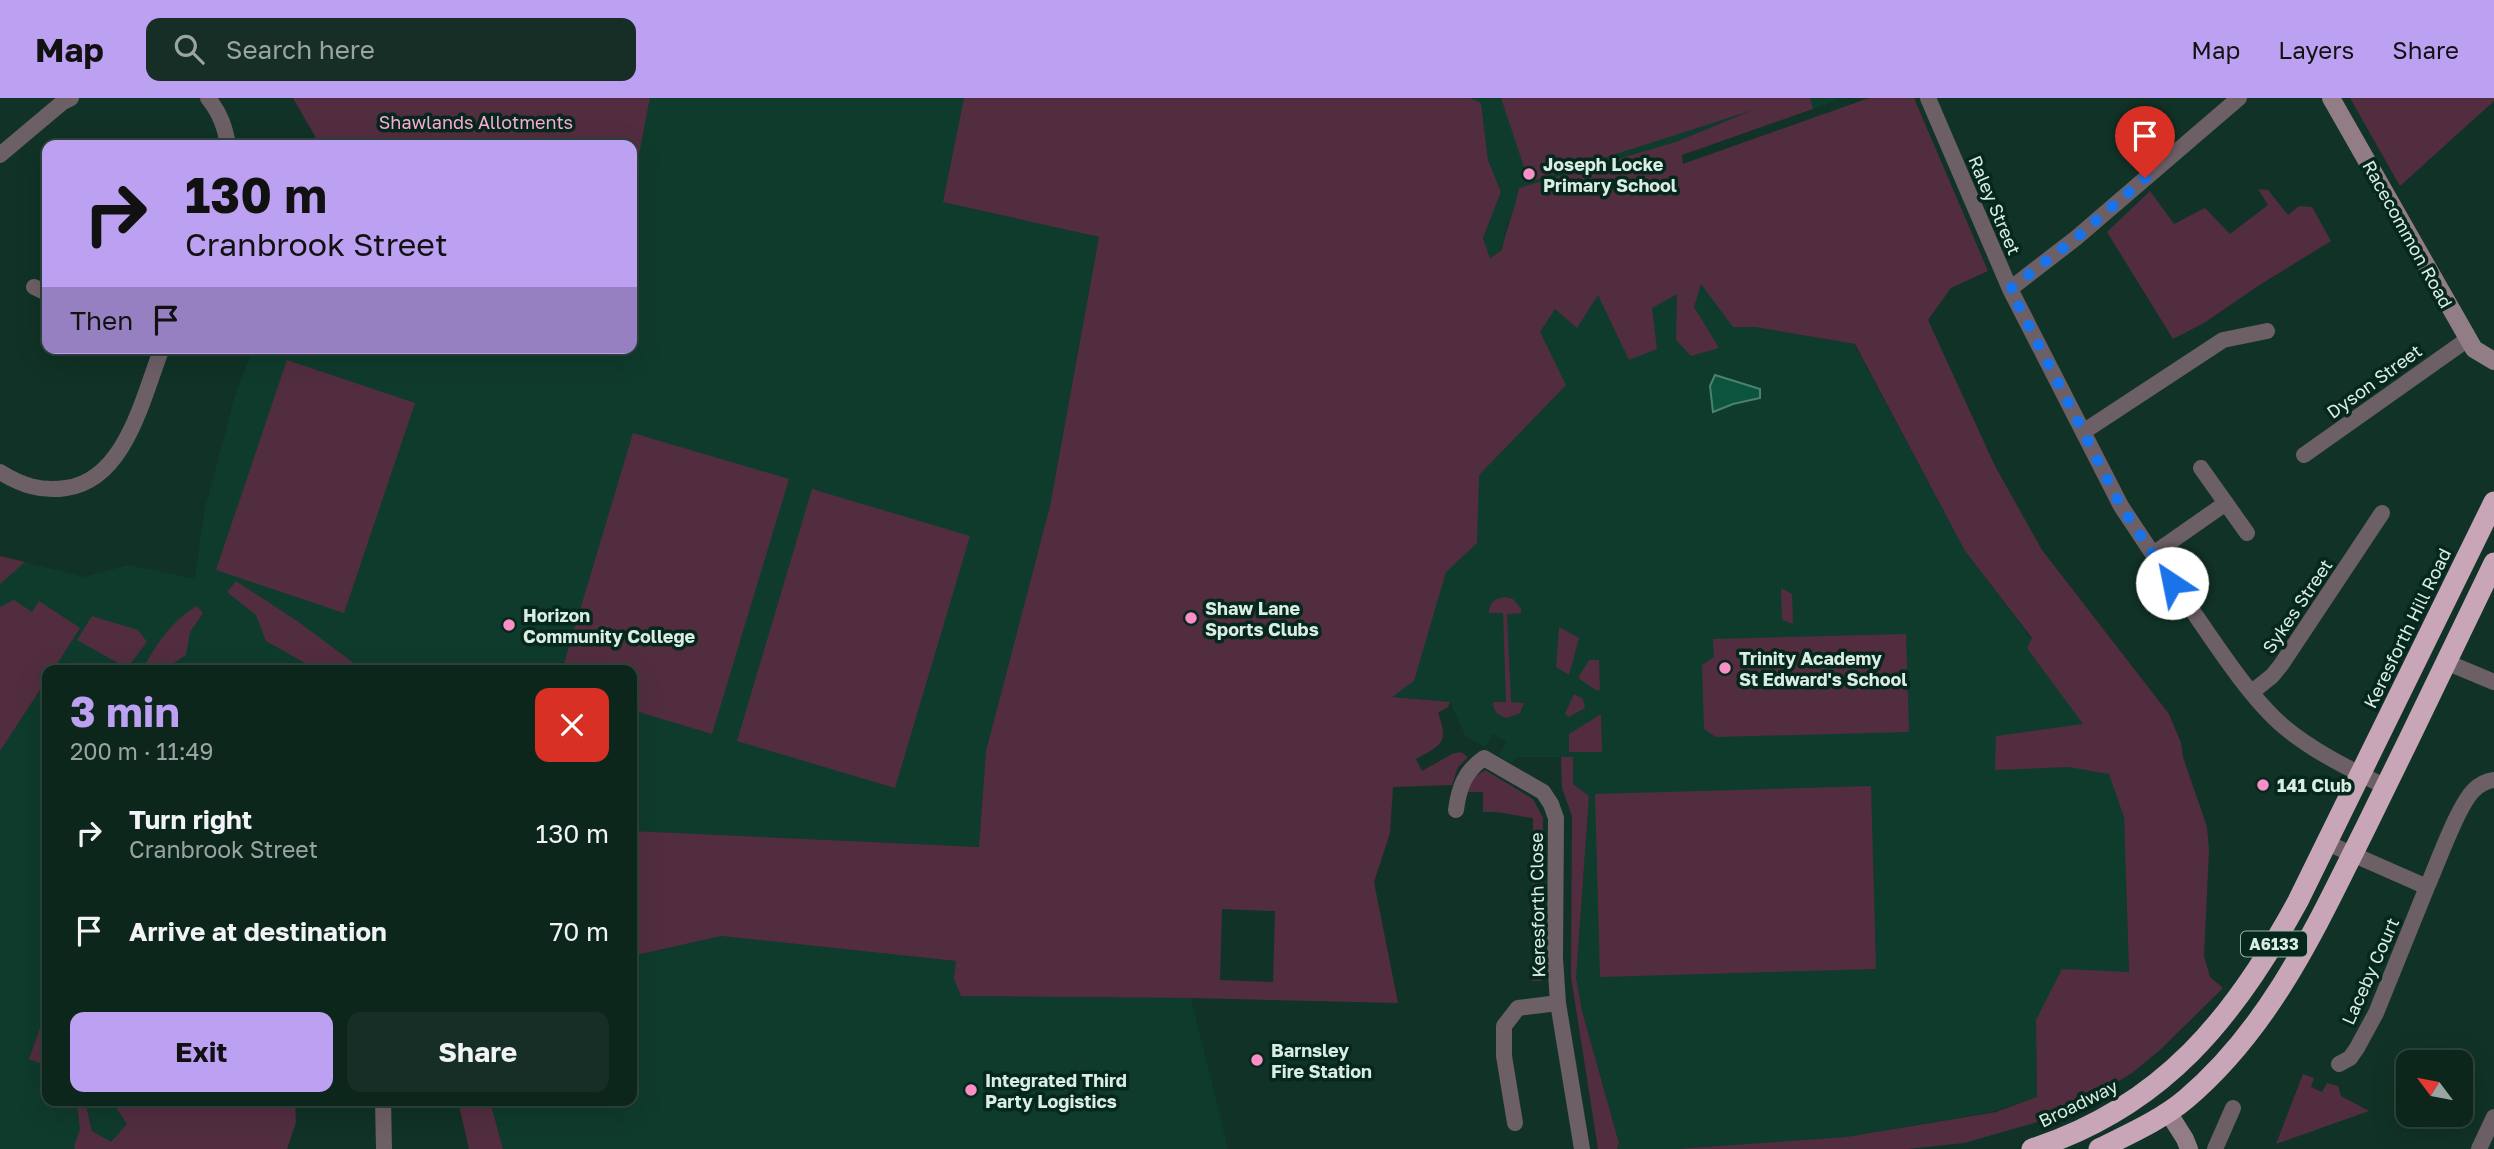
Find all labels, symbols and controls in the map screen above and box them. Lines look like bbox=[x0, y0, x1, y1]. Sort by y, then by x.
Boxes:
search box bbox=[146, 18, 636, 81]
text: Map bbox=[35, 30, 104, 69]
icon: search bbox=[170, 30, 208, 68]
text: Search here bbox=[226, 34, 375, 65]
text: Map bbox=[2191, 35, 2240, 64]
text: Layers bbox=[2278, 35, 2354, 64]
text: Share bbox=[2392, 35, 2459, 64]
pin bbox=[2115, 106, 2175, 178]
park label: Shawlands Allotments bbox=[379, 111, 573, 133]
icon: arrive bbox=[2126, 117, 2164, 155]
street label: Raley Street bbox=[1964, 152, 2026, 258]
place label: Joseph Locke Primary School bbox=[1543, 153, 1677, 196]
street label: Racecommon Road bbox=[2358, 156, 2458, 312]
text: 130 m bbox=[185, 165, 327, 224]
marker: Joseph Locke Primary School bbox=[1521, 166, 1537, 182]
icon: right bbox=[70, 168, 161, 259]
text: Cranbrook Street bbox=[185, 225, 448, 263]
icon: arrive bbox=[147, 301, 185, 339]
text: Then bbox=[70, 305, 133, 336]
street label: Dyson Street bbox=[2322, 339, 2426, 423]
street label: Keresforth Hill Road bbox=[2359, 544, 2455, 712]
position arrow bbox=[2135, 546, 2209, 620]
street label: Sykes Street bbox=[2257, 555, 2337, 657]
place label: Shaw Lane Sports Clubs bbox=[1205, 597, 1319, 640]
place label: Horizon Community College bbox=[523, 604, 696, 647]
marker: Shaw Lane Sports Clubs bbox=[1183, 610, 1199, 626]
marker: Horizon Community College bbox=[501, 617, 517, 633]
place label: Trinity Academy St Edward's School bbox=[1739, 647, 1907, 690]
marker: Trinity Academy St Edward's School bbox=[1717, 660, 1733, 676]
text: 3 min bbox=[70, 686, 180, 736]
button: close bbox=[535, 688, 609, 762]
text: 200 m · 11:49 bbox=[70, 737, 214, 765]
place label: 141 Club bbox=[2277, 774, 2352, 796]
marker: 141 Club bbox=[2255, 777, 2271, 793]
text: Turn right bbox=[129, 804, 252, 835]
icon: right bbox=[70, 814, 108, 852]
text: 130 m bbox=[536, 818, 609, 849]
street label: Keresforth Close bbox=[1525, 832, 1549, 978]
text: Cranbrook Street bbox=[129, 835, 318, 863]
icon: arrive bbox=[70, 912, 108, 950]
street label: Laceby Court bbox=[2337, 914, 2403, 1028]
text: Arrive at destination bbox=[129, 916, 387, 947]
text: 70 m bbox=[550, 916, 609, 947]
road number: A6133 bbox=[2241, 932, 2307, 957]
button: Exit bbox=[70, 1012, 333, 1092]
button: Share bbox=[347, 1012, 609, 1092]
place label: Barnsley Fire Station bbox=[1271, 1039, 1372, 1082]
north arrow bbox=[2396, 1050, 2473, 1127]
map controls bbox=[2396, 1050, 2473, 1127]
marker: Barnsley Fire Station bbox=[1249, 1052, 1265, 1068]
place label: Integrated Third Party Logistics bbox=[985, 1069, 1127, 1112]
street label: Broadway bbox=[2035, 1074, 2121, 1132]
marker: Integrated Third Party Logistics bbox=[963, 1082, 979, 1098]

